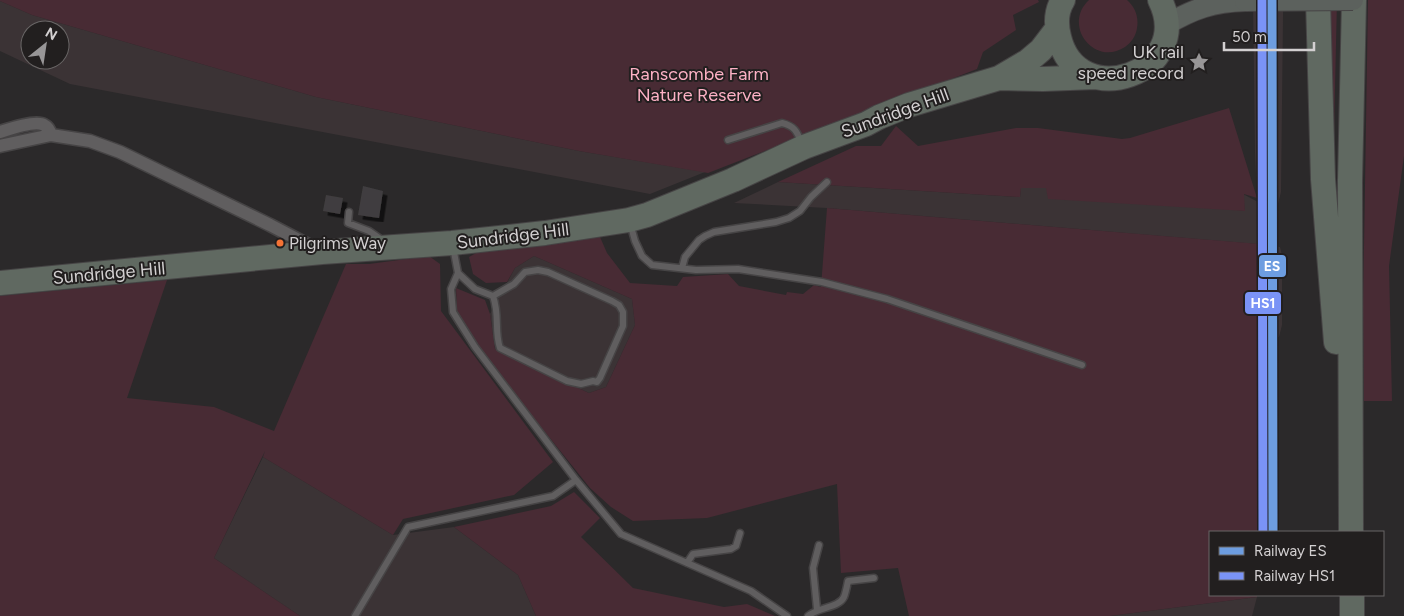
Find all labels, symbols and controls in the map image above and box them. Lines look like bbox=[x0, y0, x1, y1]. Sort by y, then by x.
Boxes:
north arrow bbox=[20, 20, 70, 70]
scale bar bbox=[1224, 20, 1314, 52]
text: N bbox=[42, 24, 60, 44]
text: 50 m bbox=[1232, 28, 1267, 46]
place label: UK rail speed record bbox=[1078, 41, 1184, 84]
place icon: UK rail speed record bbox=[1188, 51, 1210, 73]
park label: Ranscombe Farm Nature Reserve bbox=[629, 63, 769, 106]
street label: Sundridge Hill bbox=[838, 83, 952, 143]
street label: Sundridge Hill bbox=[456, 218, 570, 254]
place label: Pilgrims Way bbox=[289, 233, 386, 253]
marker: Pilgrims Way bbox=[275, 238, 285, 248]
line badge: ES bbox=[1258, 254, 1287, 278]
street label: Sundridge Hill bbox=[52, 257, 166, 289]
text: ES bbox=[1264, 258, 1280, 275]
line badge: HS1 bbox=[1244, 291, 1282, 315]
text: HS1 bbox=[1251, 295, 1275, 312]
legend bbox=[1209, 531, 1384, 596]
text: Railway ES bbox=[1254, 542, 1327, 560]
text: Railway HS1 bbox=[1254, 567, 1335, 585]

